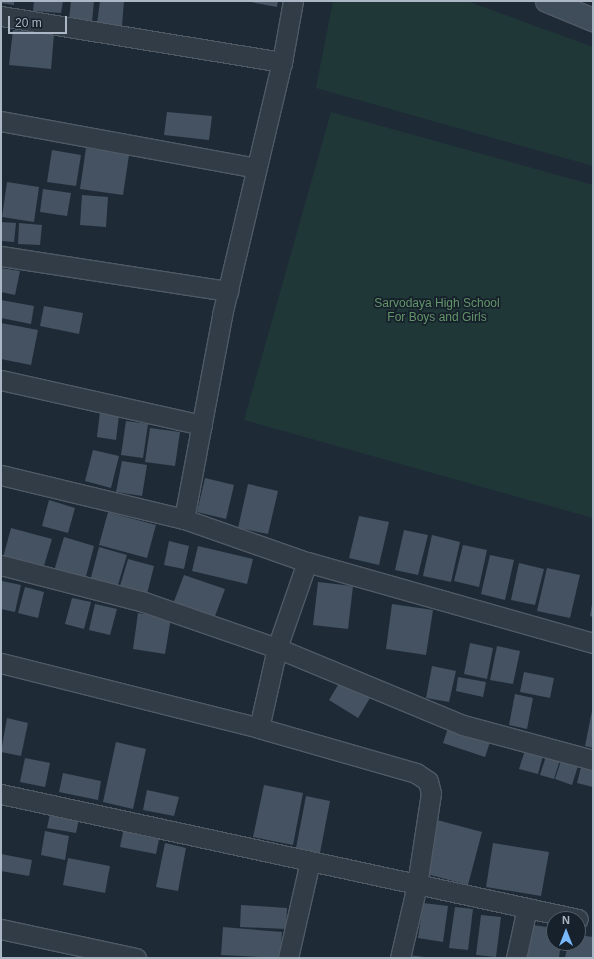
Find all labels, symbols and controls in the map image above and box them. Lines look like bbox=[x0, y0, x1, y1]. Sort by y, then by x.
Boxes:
scale bar bbox=[10, 8, 69, 34]
text: 20 m bbox=[15, 16, 42, 30]
park label: Sarvodaya High School For Boys and Girls bbox=[374, 297, 500, 325]
north arrow bbox=[546, 911, 586, 951]
text: N bbox=[562, 914, 570, 926]

